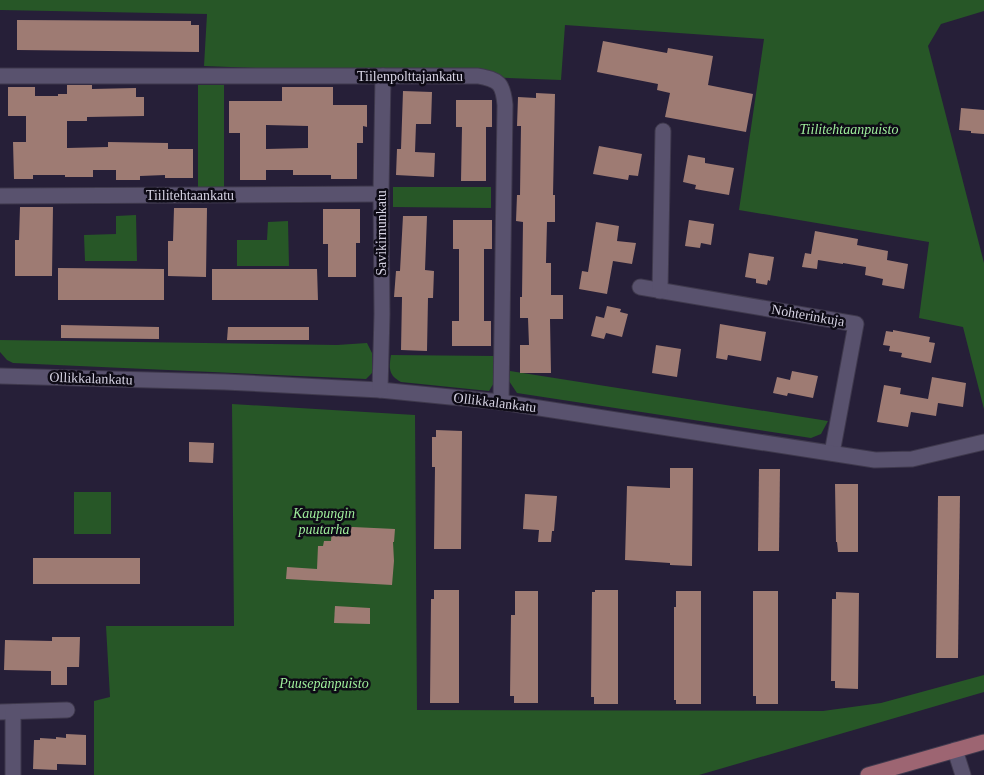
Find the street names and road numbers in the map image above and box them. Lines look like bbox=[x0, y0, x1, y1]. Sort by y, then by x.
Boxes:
street label: Tiilenpolttajankatu bbox=[357, 69, 463, 84]
street label: Tiilitehtaankatu bbox=[146, 188, 234, 203]
street label: Savikirnunkatu bbox=[374, 190, 389, 276]
street label: Nohterinkuja bbox=[770, 302, 846, 329]
street label: Ollikkalankatu bbox=[49, 370, 133, 387]
street label: Ollikkalankatu bbox=[453, 390, 537, 415]

